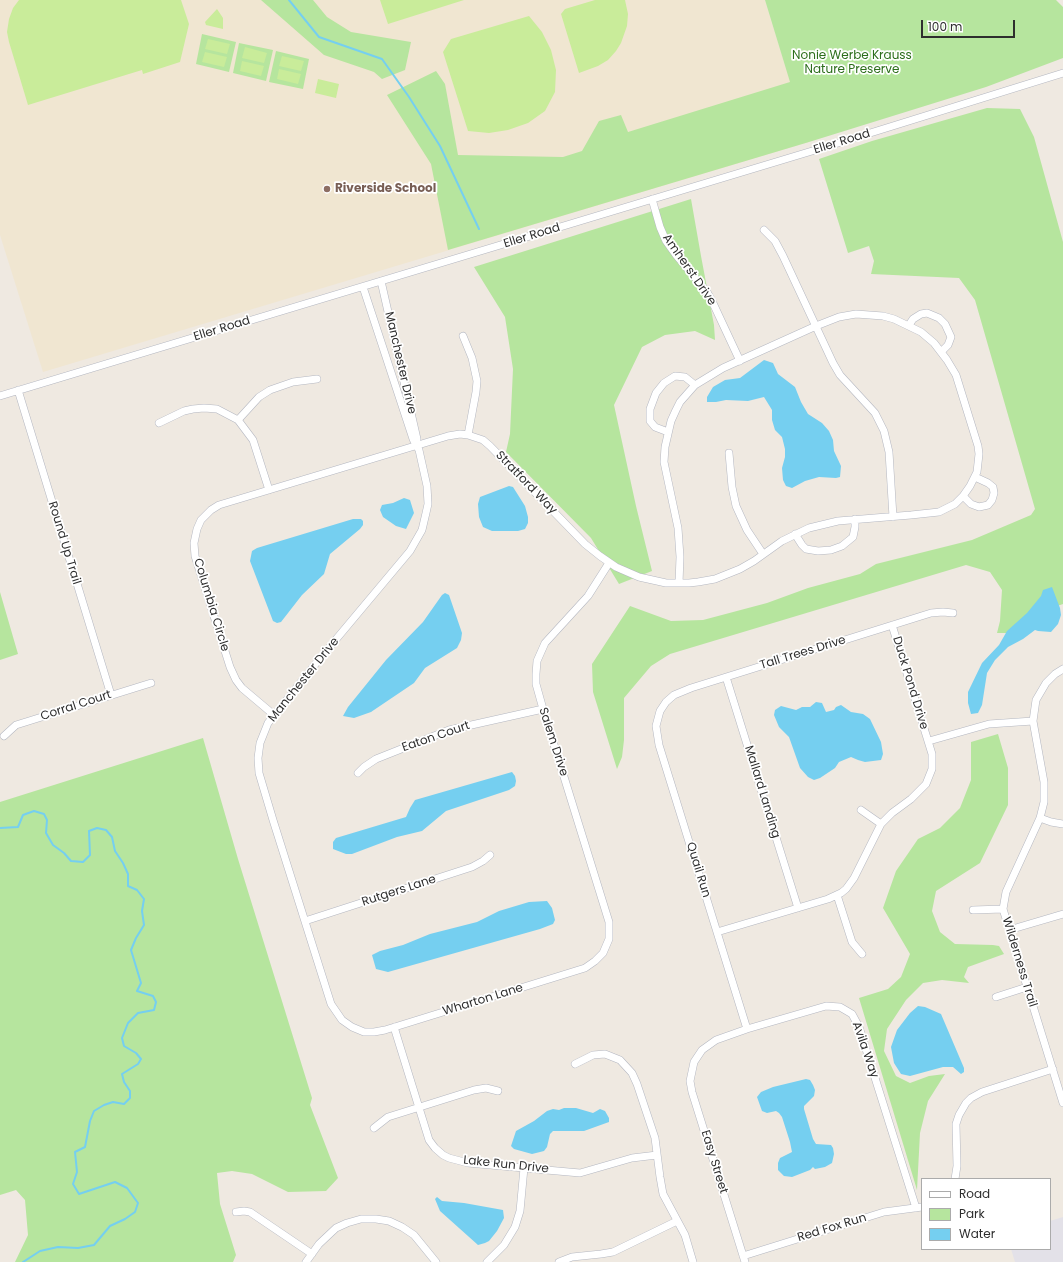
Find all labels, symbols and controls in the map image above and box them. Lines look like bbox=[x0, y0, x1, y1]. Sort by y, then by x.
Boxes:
scale bar bbox=[923, 12, 1017, 38]
text: 100 m bbox=[928, 18, 962, 35]
park label: Nonie Werbe Krauss Nature Preserve bbox=[792, 49, 912, 77]
street label: Eller Road bbox=[812, 127, 872, 157]
place label: Riverside School bbox=[335, 182, 436, 196]
marker: Riverside School bbox=[322, 184, 332, 194]
street label: Eller Road bbox=[502, 221, 562, 251]
street label: Amherst Drive bbox=[659, 231, 719, 309]
street label: Manchester Drive bbox=[381, 311, 419, 415]
street label: Eller Road bbox=[192, 314, 252, 344]
street label: Stratford Way bbox=[492, 448, 560, 518]
street label: Round Up Trail bbox=[45, 500, 83, 586]
street label: Columbia Circle bbox=[190, 557, 232, 653]
street label: Tall Trees Drive bbox=[758, 633, 848, 673]
street label: Manchester Drive bbox=[266, 635, 342, 725]
street label: Duck Pond Drive bbox=[889, 635, 931, 731]
street label: Corral Court bbox=[39, 688, 113, 724]
street label: Salem Drive bbox=[535, 706, 571, 778]
street label: Eaton Court bbox=[400, 719, 472, 755]
street label: Mallard Landing bbox=[741, 744, 783, 840]
street label: Quail Run bbox=[683, 841, 713, 899]
street label: Rutgers Lane bbox=[360, 872, 438, 910]
street label: Wilderness Trail bbox=[998, 915, 1040, 1009]
street label: Wharton Lane bbox=[441, 981, 525, 1019]
street label: Avila Way bbox=[849, 1020, 881, 1080]
street label: Easy Street bbox=[698, 1129, 730, 1195]
street label: Lake Run Drive bbox=[462, 1153, 550, 1177]
legend bbox=[921, 1178, 1051, 1250]
text: Road bbox=[959, 1185, 990, 1202]
text: Park bbox=[959, 1205, 985, 1222]
street label: Red Fox Run bbox=[796, 1211, 868, 1245]
text: Water bbox=[959, 1225, 995, 1242]

